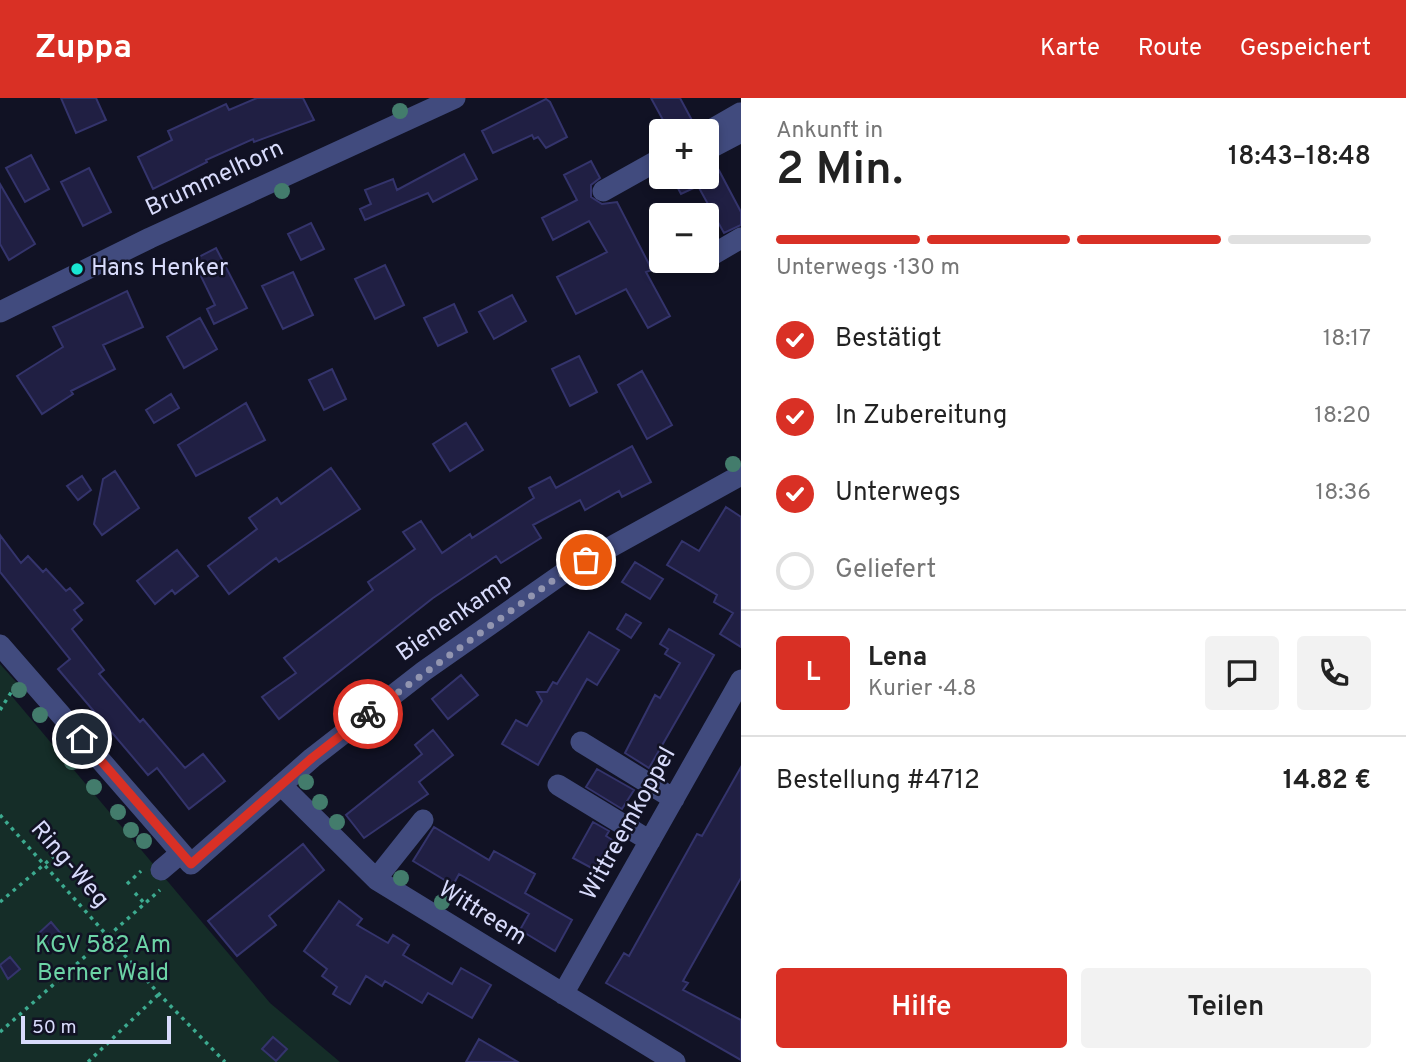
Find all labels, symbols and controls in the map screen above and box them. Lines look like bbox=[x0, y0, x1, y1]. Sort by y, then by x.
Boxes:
text: Zuppa bbox=[35, 28, 132, 70]
text: Karte bbox=[1040, 34, 1100, 64]
text: Route bbox=[1138, 34, 1202, 64]
text: Gespeichert bbox=[1240, 34, 1371, 64]
text: Ankunft in bbox=[776, 117, 883, 146]
map controls bbox=[649, 119, 719, 273]
button: + bbox=[649, 119, 719, 189]
street label: Brummelhorn bbox=[141, 134, 289, 224]
text: 18:43–18:48 bbox=[1228, 141, 1371, 174]
text: 2 Min. bbox=[776, 142, 903, 201]
button: − bbox=[649, 203, 719, 273]
place label: Hans Henker bbox=[91, 254, 228, 284]
text: Unterwegs · 130 m bbox=[776, 254, 960, 283]
marker: Hans Henker bbox=[69, 261, 85, 277]
icon: check bbox=[776, 321, 814, 359]
text: Bestätigt bbox=[835, 323, 942, 356]
text: 18:17 bbox=[1323, 325, 1371, 354]
icon: check bbox=[776, 398, 814, 436]
text: In Zubereitung bbox=[835, 400, 1007, 433]
text: 18:20 bbox=[1314, 402, 1371, 431]
icon: check bbox=[776, 475, 814, 513]
text: Unterwegs bbox=[835, 477, 961, 510]
text: 18:36 bbox=[1316, 479, 1371, 508]
pin bbox=[556, 530, 616, 590]
icon: bag bbox=[567, 541, 605, 579]
text: Geliefert bbox=[835, 554, 936, 587]
street label: Bienenkamp bbox=[391, 567, 519, 669]
button: chat bbox=[1205, 636, 1279, 710]
button: phone bbox=[1297, 636, 1371, 710]
text: Lena bbox=[868, 642, 927, 675]
text: L bbox=[806, 657, 820, 690]
text: Kurier · 4.8 bbox=[868, 675, 977, 704]
courier bbox=[333, 679, 403, 749]
icon: bike bbox=[349, 695, 387, 733]
pin bbox=[52, 709, 112, 769]
icon: home bbox=[63, 720, 101, 758]
street label: Wittreemkoppel bbox=[575, 742, 683, 906]
text: Bestellung #4712 bbox=[776, 765, 980, 798]
text: 14.82 € bbox=[1283, 765, 1371, 798]
street label: Ring-Weg bbox=[23, 815, 115, 915]
street label: Wittreem bbox=[432, 875, 532, 953]
park label: KGV 582 Am Berner Wald bbox=[35, 931, 171, 989]
button: Hilfe bbox=[776, 968, 1067, 1048]
button: Teilen bbox=[1081, 968, 1371, 1048]
scale bar bbox=[21, 1013, 172, 1045]
text: 50 m bbox=[32, 1016, 77, 1040]

